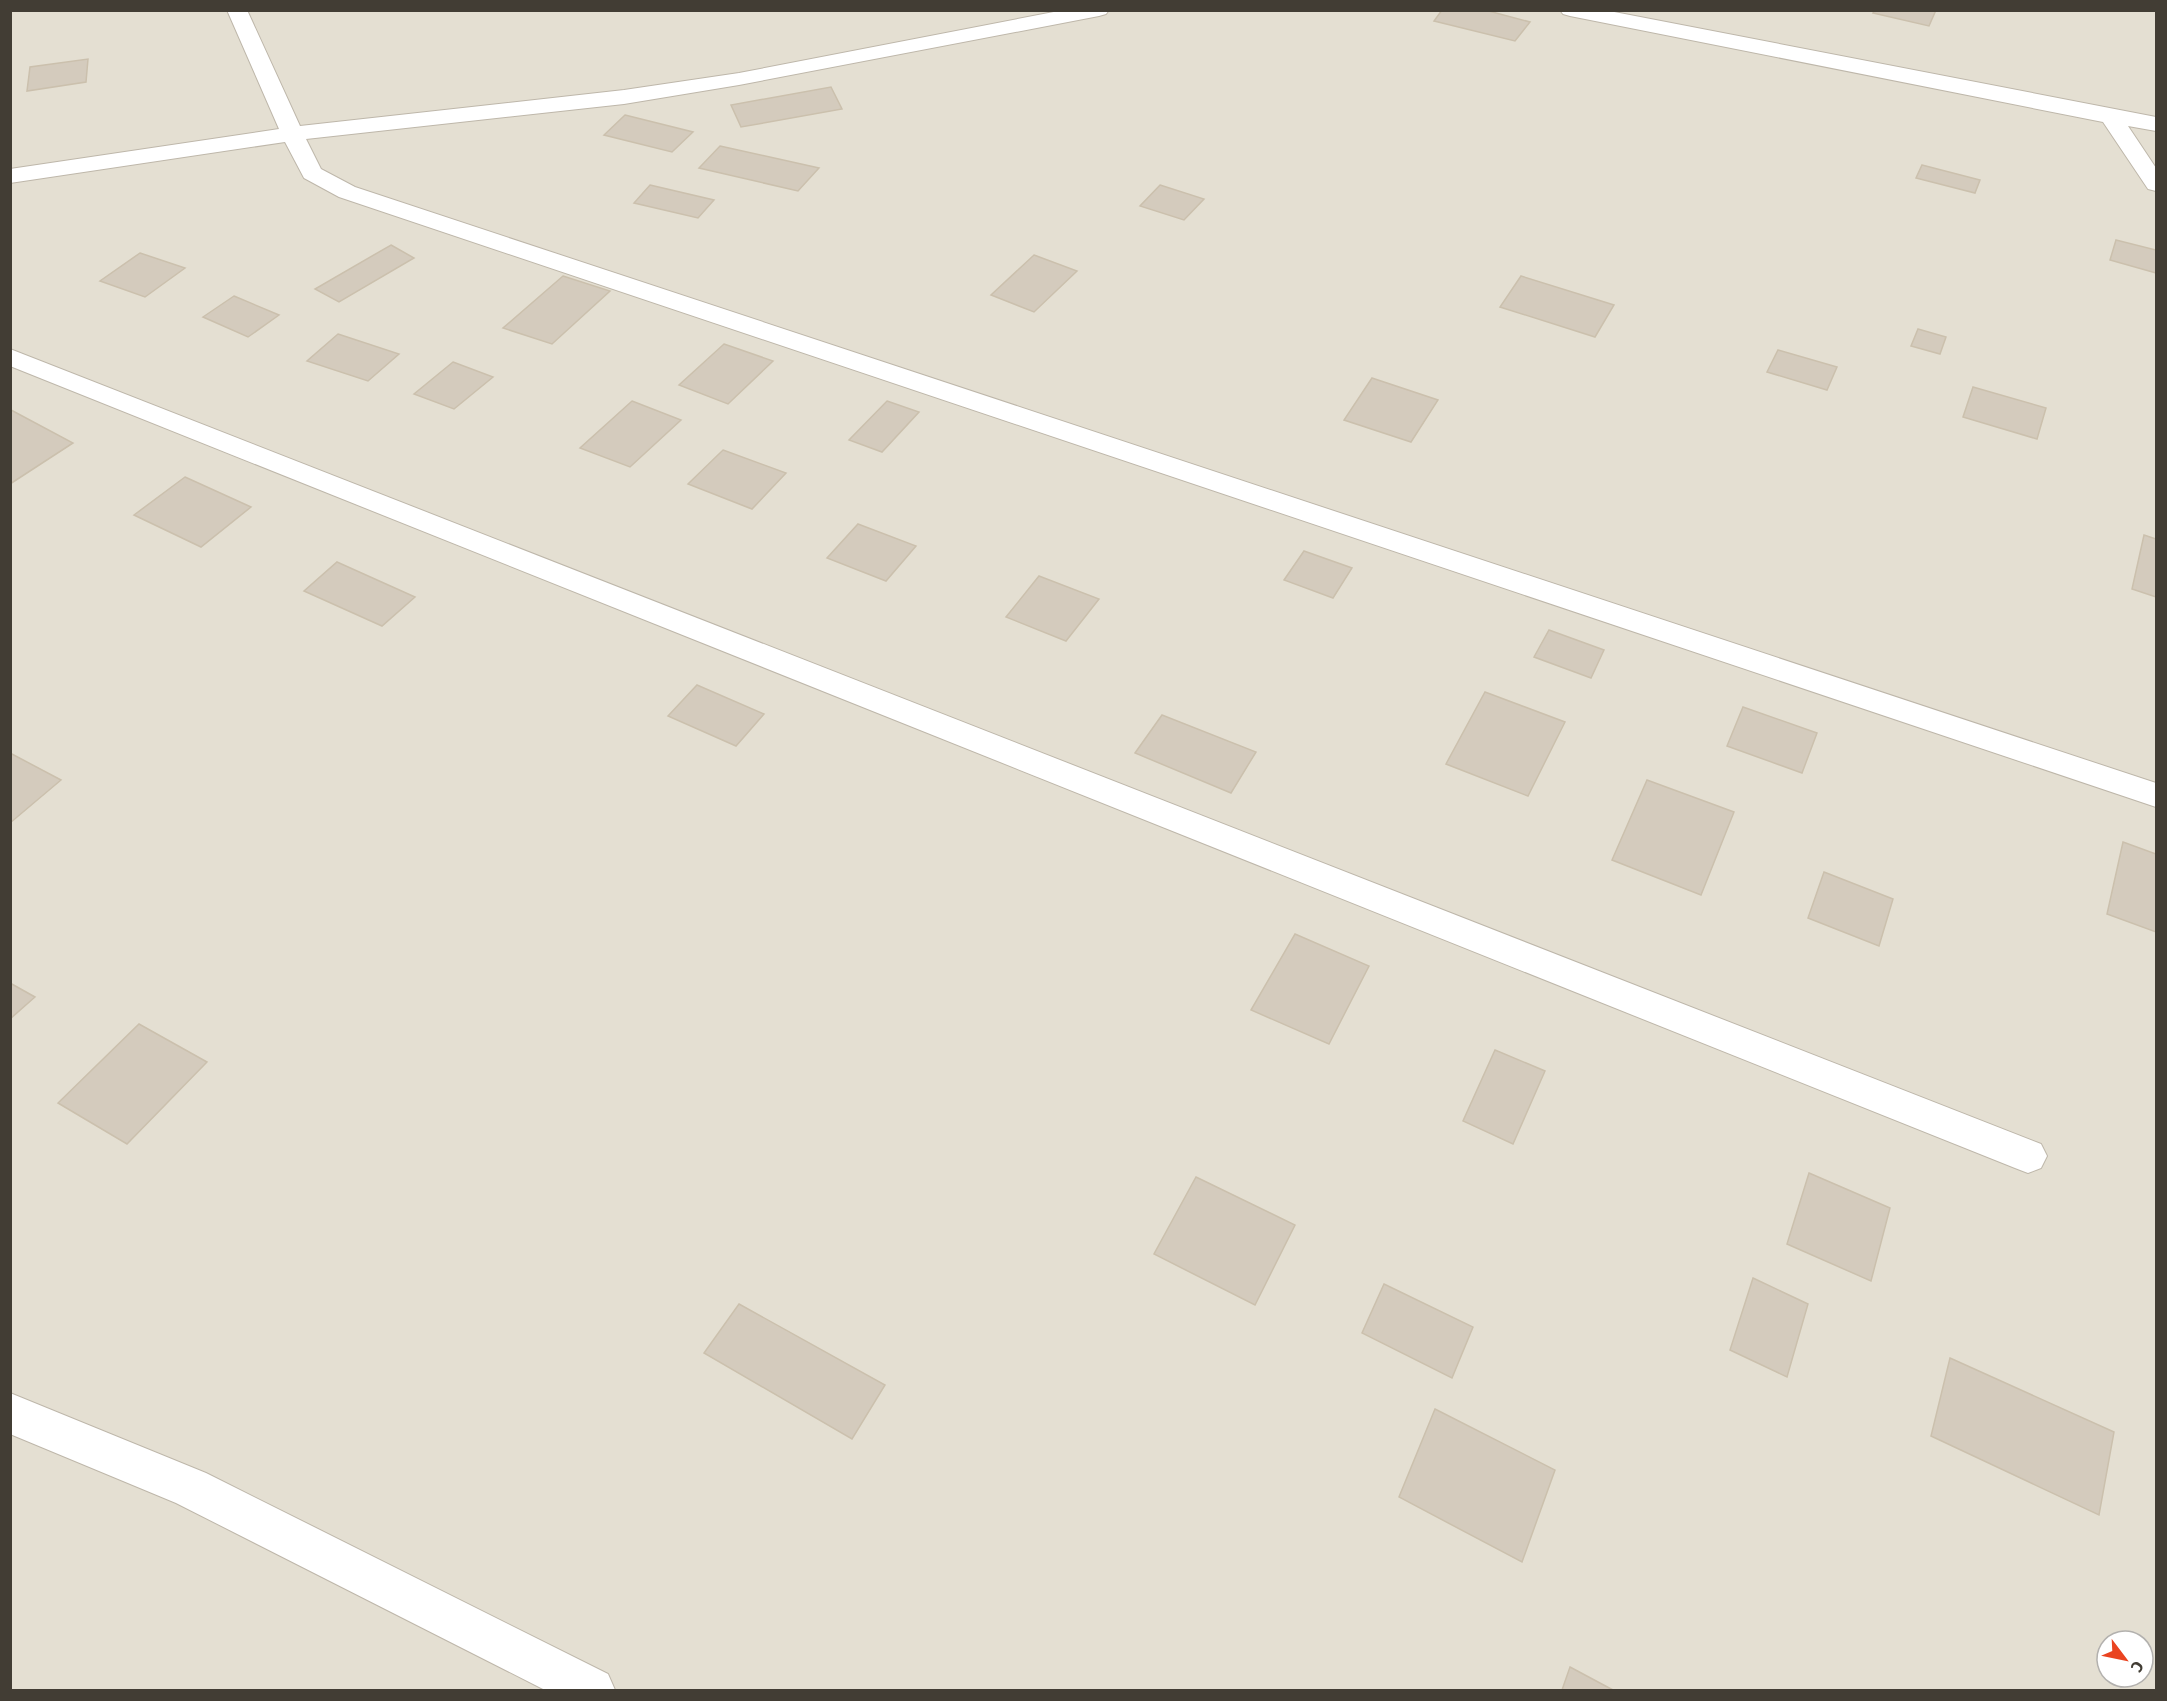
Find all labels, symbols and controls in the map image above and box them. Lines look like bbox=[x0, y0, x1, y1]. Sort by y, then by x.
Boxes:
north arrow bbox=[2095, 1629, 2155, 1689]
text: С bbox=[2126, 1658, 2148, 1676]

